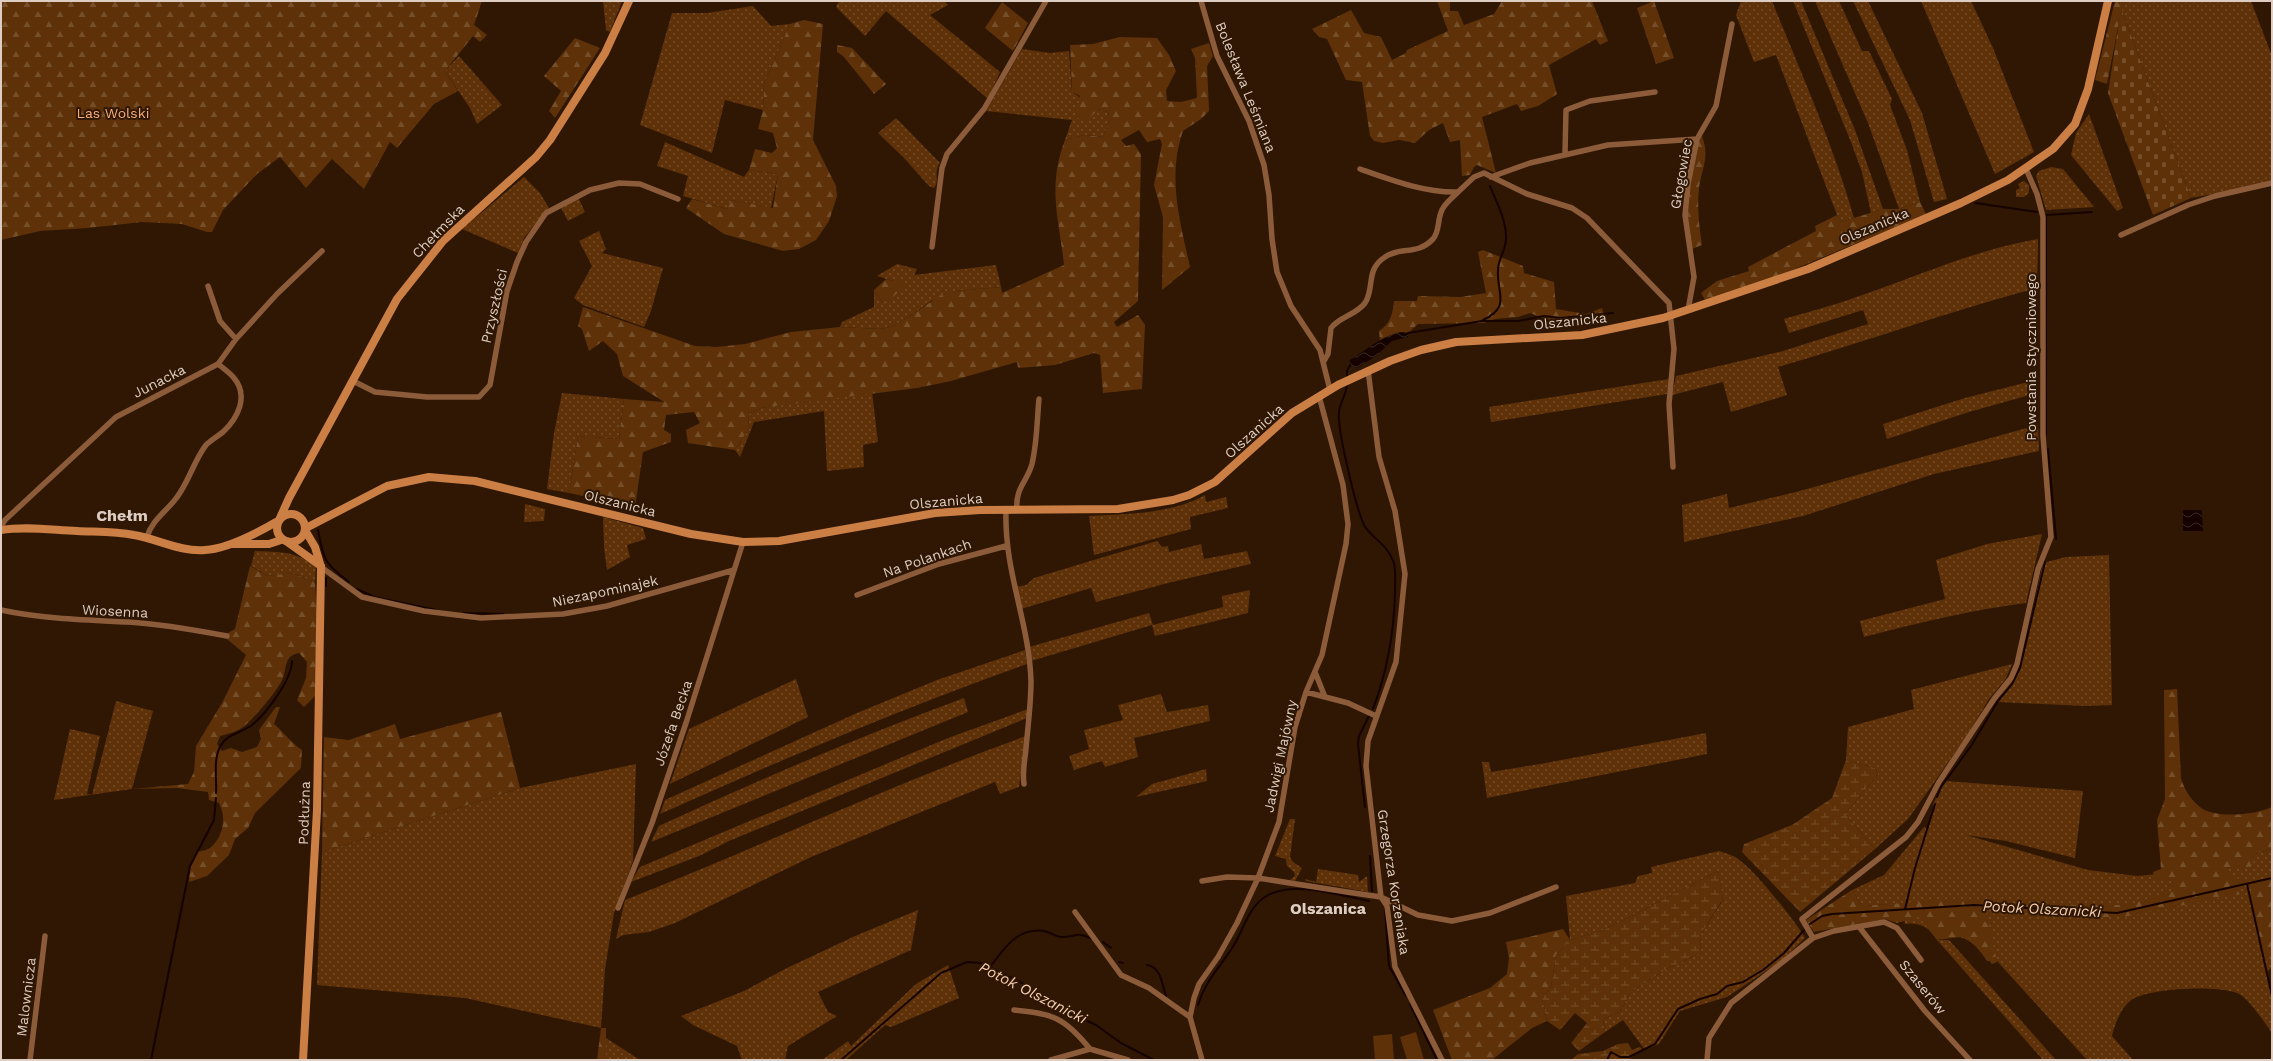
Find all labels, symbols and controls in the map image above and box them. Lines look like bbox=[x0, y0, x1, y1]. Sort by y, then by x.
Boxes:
street label: Bolesława Leśmiana bbox=[1212, 19, 1280, 155]
park label: Las Wolski bbox=[77, 105, 149, 121]
street label: Głogowiec bbox=[1667, 138, 1695, 210]
street label: Chełmska bbox=[409, 201, 467, 261]
street label: Olszanicka bbox=[1837, 204, 1911, 248]
street label: Przyszłości bbox=[478, 267, 510, 345]
street label: Powstania Styczniowego bbox=[2023, 273, 2039, 441]
street label: Olszanicka bbox=[1533, 309, 1607, 333]
street label: Junacka bbox=[130, 361, 188, 401]
street label: Olszanicka bbox=[1221, 400, 1287, 462]
street label: Olszanicka bbox=[582, 486, 658, 520]
street label: Olszanicka bbox=[909, 490, 983, 512]
district label: Chełm bbox=[96, 506, 148, 525]
street label: Na Polankach bbox=[881, 535, 973, 581]
street label: Niezapominajek bbox=[550, 572, 660, 610]
street label: Wiosenna bbox=[81, 601, 149, 621]
street label: Józefa Becka bbox=[651, 678, 695, 768]
street label: Jadwigi Majówny bbox=[1260, 697, 1300, 814]
street label: Podłużna bbox=[295, 781, 313, 845]
street label: Grzegorza Korzeniaka bbox=[1375, 808, 1413, 956]
water label: Potok Olszanicki bbox=[1982, 897, 2103, 921]
district label: Olszanica bbox=[1290, 899, 1367, 918]
street label: Malownicza bbox=[13, 956, 39, 1037]
street label: Szaserów bbox=[1896, 957, 1950, 1018]
water label: Potok Olszanicki bbox=[976, 958, 1091, 1028]

